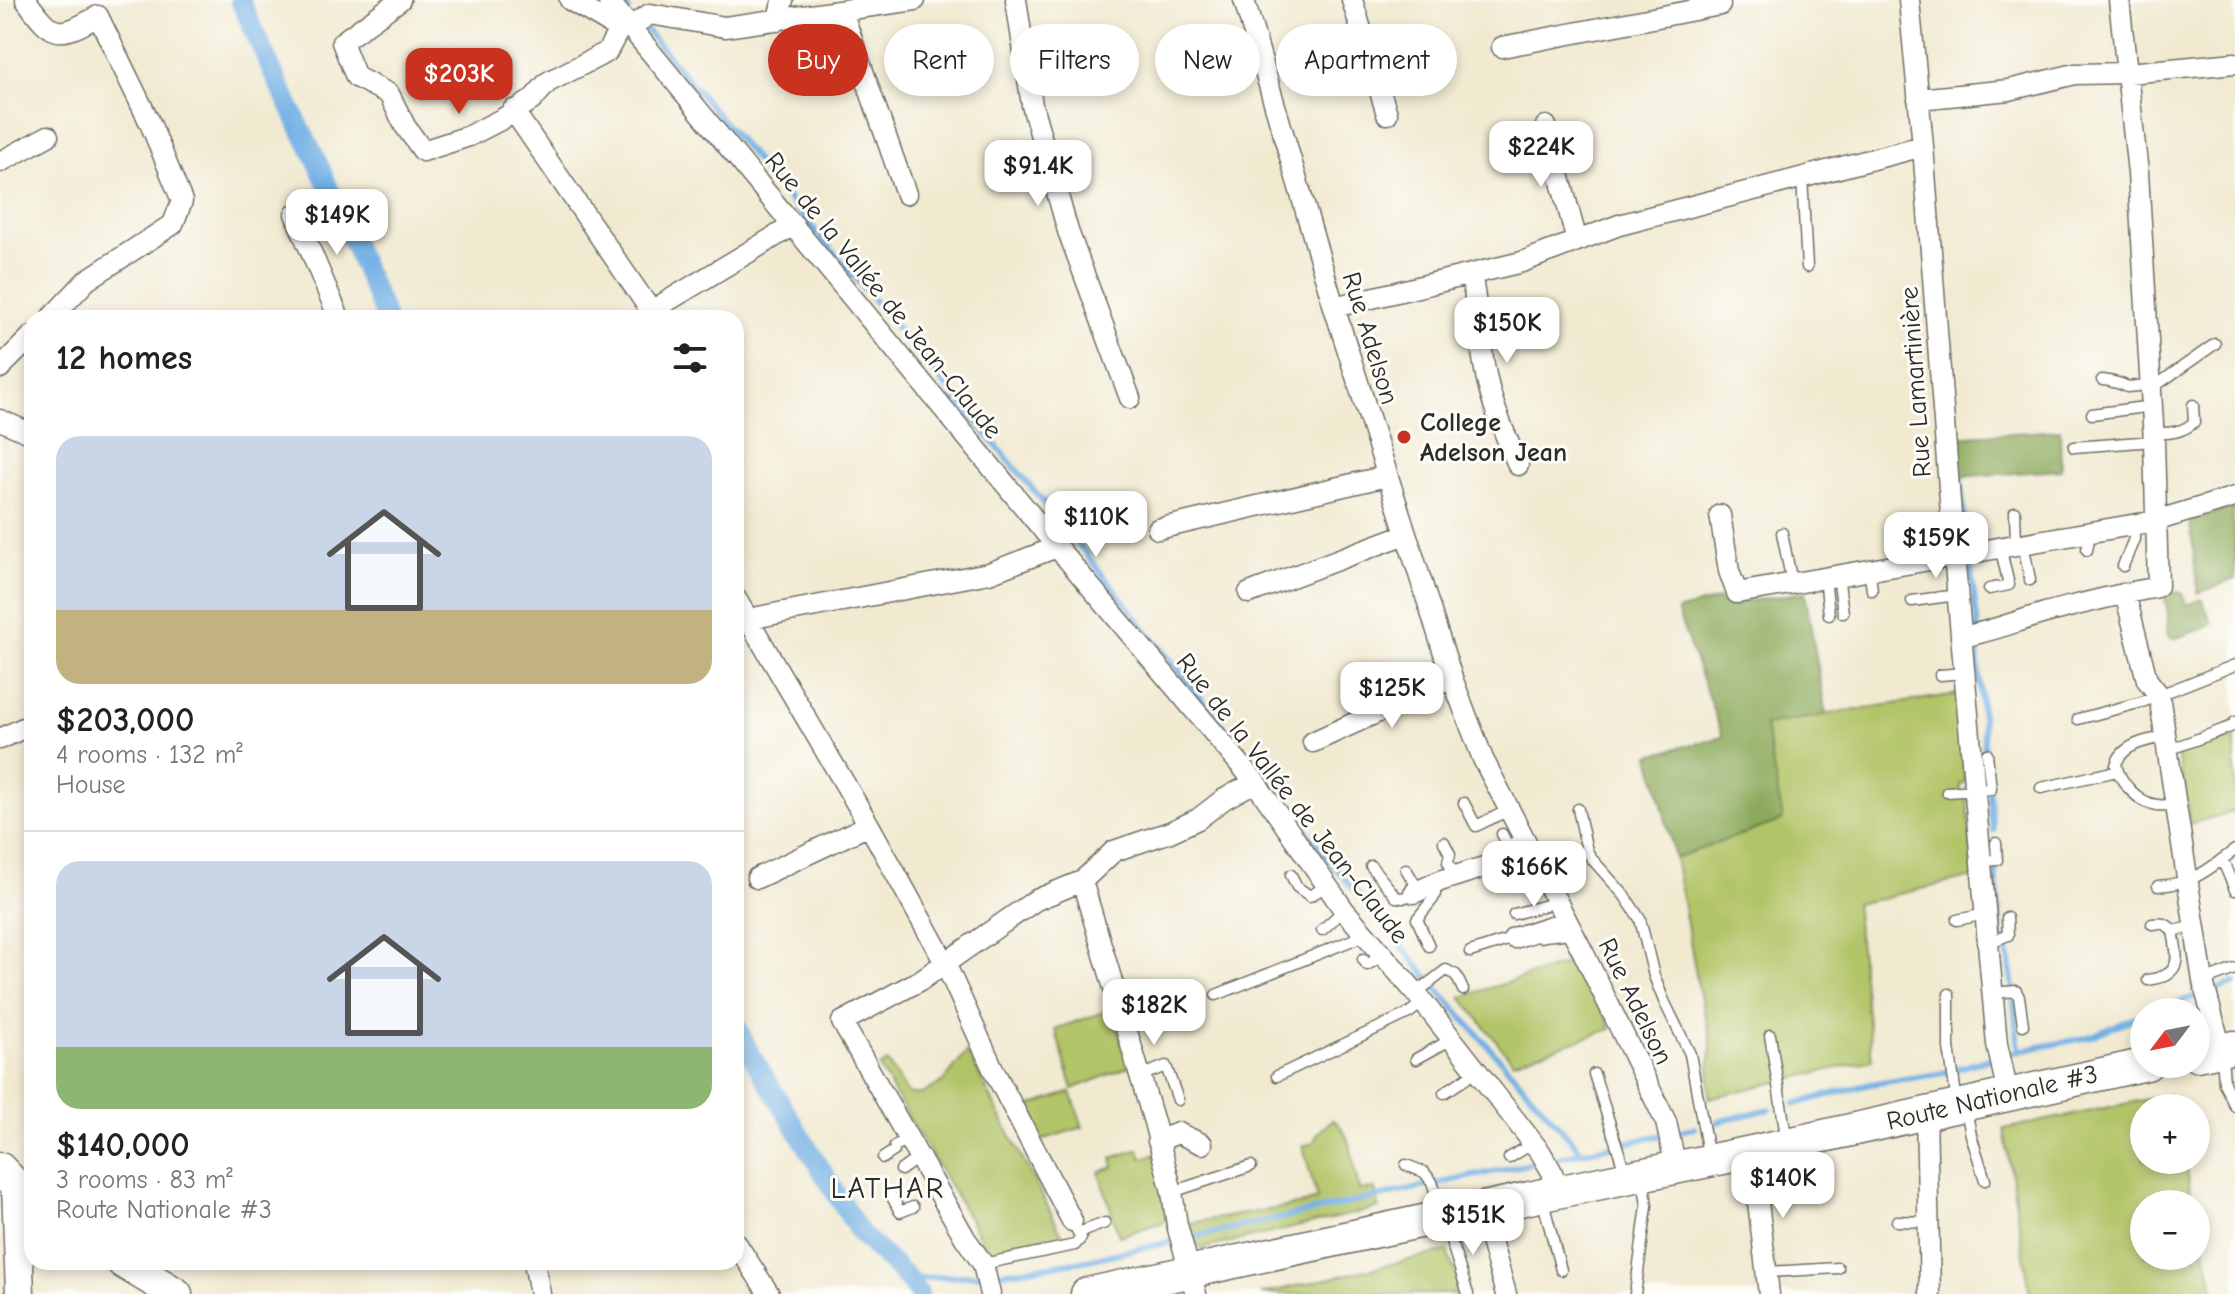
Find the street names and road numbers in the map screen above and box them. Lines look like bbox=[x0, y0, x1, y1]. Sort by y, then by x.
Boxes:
street label: Rue de la Vallée de Jean-Claude bbox=[758, 146, 1008, 445]
street label: Rue Adelson bbox=[1336, 268, 1404, 408]
street label: Rue Lamartinière bbox=[1894, 286, 1938, 478]
street label: Rue de la Vallée de Jean-Claude bbox=[1170, 648, 1415, 950]
street label: Rue Adelson bbox=[1592, 933, 1679, 1070]
street label: Route Nationale #3 bbox=[1884, 1059, 2101, 1137]

